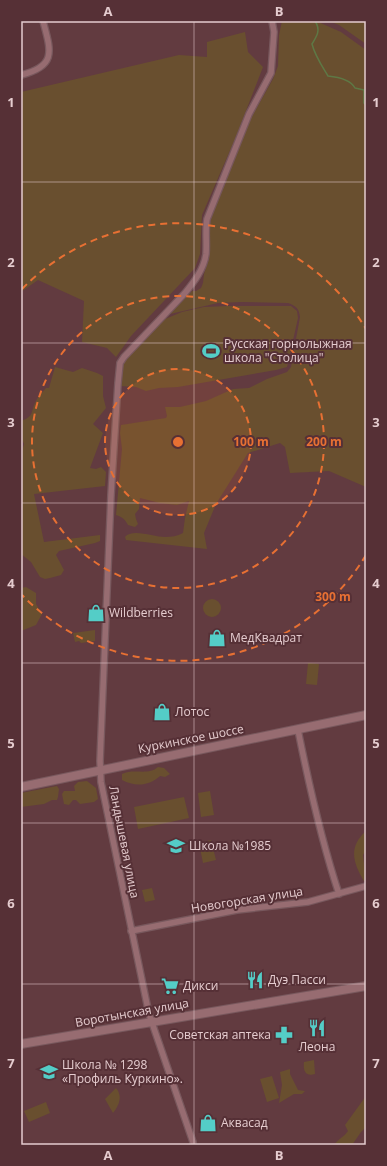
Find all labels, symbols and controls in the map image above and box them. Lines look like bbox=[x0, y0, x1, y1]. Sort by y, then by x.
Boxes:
text: A bbox=[104, 2, 113, 20]
text: B bbox=[275, 2, 284, 20]
text: 1 bbox=[7, 93, 15, 111]
text: 1 bbox=[372, 93, 380, 111]
text: 2 bbox=[7, 253, 15, 271]
text: 2 bbox=[372, 253, 380, 271]
place label: Русская горнолыжная школа "Столица" bbox=[224, 335, 352, 366]
sports icon: Русская горнолыжная школа "Столица" bbox=[201, 341, 221, 361]
text: 3 bbox=[7, 413, 15, 431]
text: 3 bbox=[372, 413, 380, 431]
text: 100 m bbox=[233, 433, 269, 450]
text: 200 m bbox=[306, 433, 342, 450]
centre of rings bbox=[171, 435, 185, 449]
text: 4 bbox=[7, 574, 15, 592]
text: 4 bbox=[372, 574, 380, 592]
text: 300 m bbox=[315, 588, 351, 605]
shop icon: Wildberries bbox=[86, 603, 106, 623]
place label: Wildberries bbox=[109, 604, 173, 621]
shop icon: МедКвадрат bbox=[207, 628, 227, 648]
place label: МедКвадрат bbox=[230, 629, 302, 646]
shop icon: Лотос bbox=[152, 702, 172, 722]
place label: Лотос bbox=[175, 703, 210, 720]
street label: Куркинское шоссе bbox=[137, 720, 245, 757]
text: 5 bbox=[7, 734, 15, 752]
text: 5 bbox=[372, 734, 380, 752]
street label: Ландышевая улица bbox=[105, 784, 144, 900]
school or university icon: Школа №1985 bbox=[166, 836, 186, 856]
place label: Школа №1985 bbox=[189, 837, 271, 854]
street label: Новогорская улица bbox=[190, 882, 304, 917]
text: 6 bbox=[7, 894, 15, 912]
text: 6 bbox=[372, 894, 380, 912]
restaurant icon: Дуэ Пасси bbox=[245, 970, 265, 990]
place label: Дуэ Пасси bbox=[268, 971, 326, 988]
supermarket icon: Дикси bbox=[160, 976, 180, 996]
place label: Дикси bbox=[183, 977, 218, 994]
street label: Воротынская улица bbox=[74, 994, 190, 1031]
restaurant icon: Леона bbox=[307, 1018, 327, 1038]
pharmacy icon: Советская аптека bbox=[274, 1025, 294, 1045]
place label: Советская аптека bbox=[169, 1026, 271, 1043]
place label: Леона bbox=[299, 1038, 335, 1055]
text: 7 bbox=[7, 1054, 15, 1072]
text: 7 bbox=[372, 1054, 380, 1072]
place label: Школа № 1298 «Профиль Куркино». bbox=[62, 1056, 183, 1087]
school or university icon: Школа № 1298 «Профиль Куркино». bbox=[39, 1062, 59, 1082]
shop icon: Аквасад bbox=[198, 1113, 218, 1133]
place label: Аквасад bbox=[221, 1114, 268, 1131]
text: A bbox=[104, 1146, 113, 1164]
text: B bbox=[275, 1146, 284, 1164]

